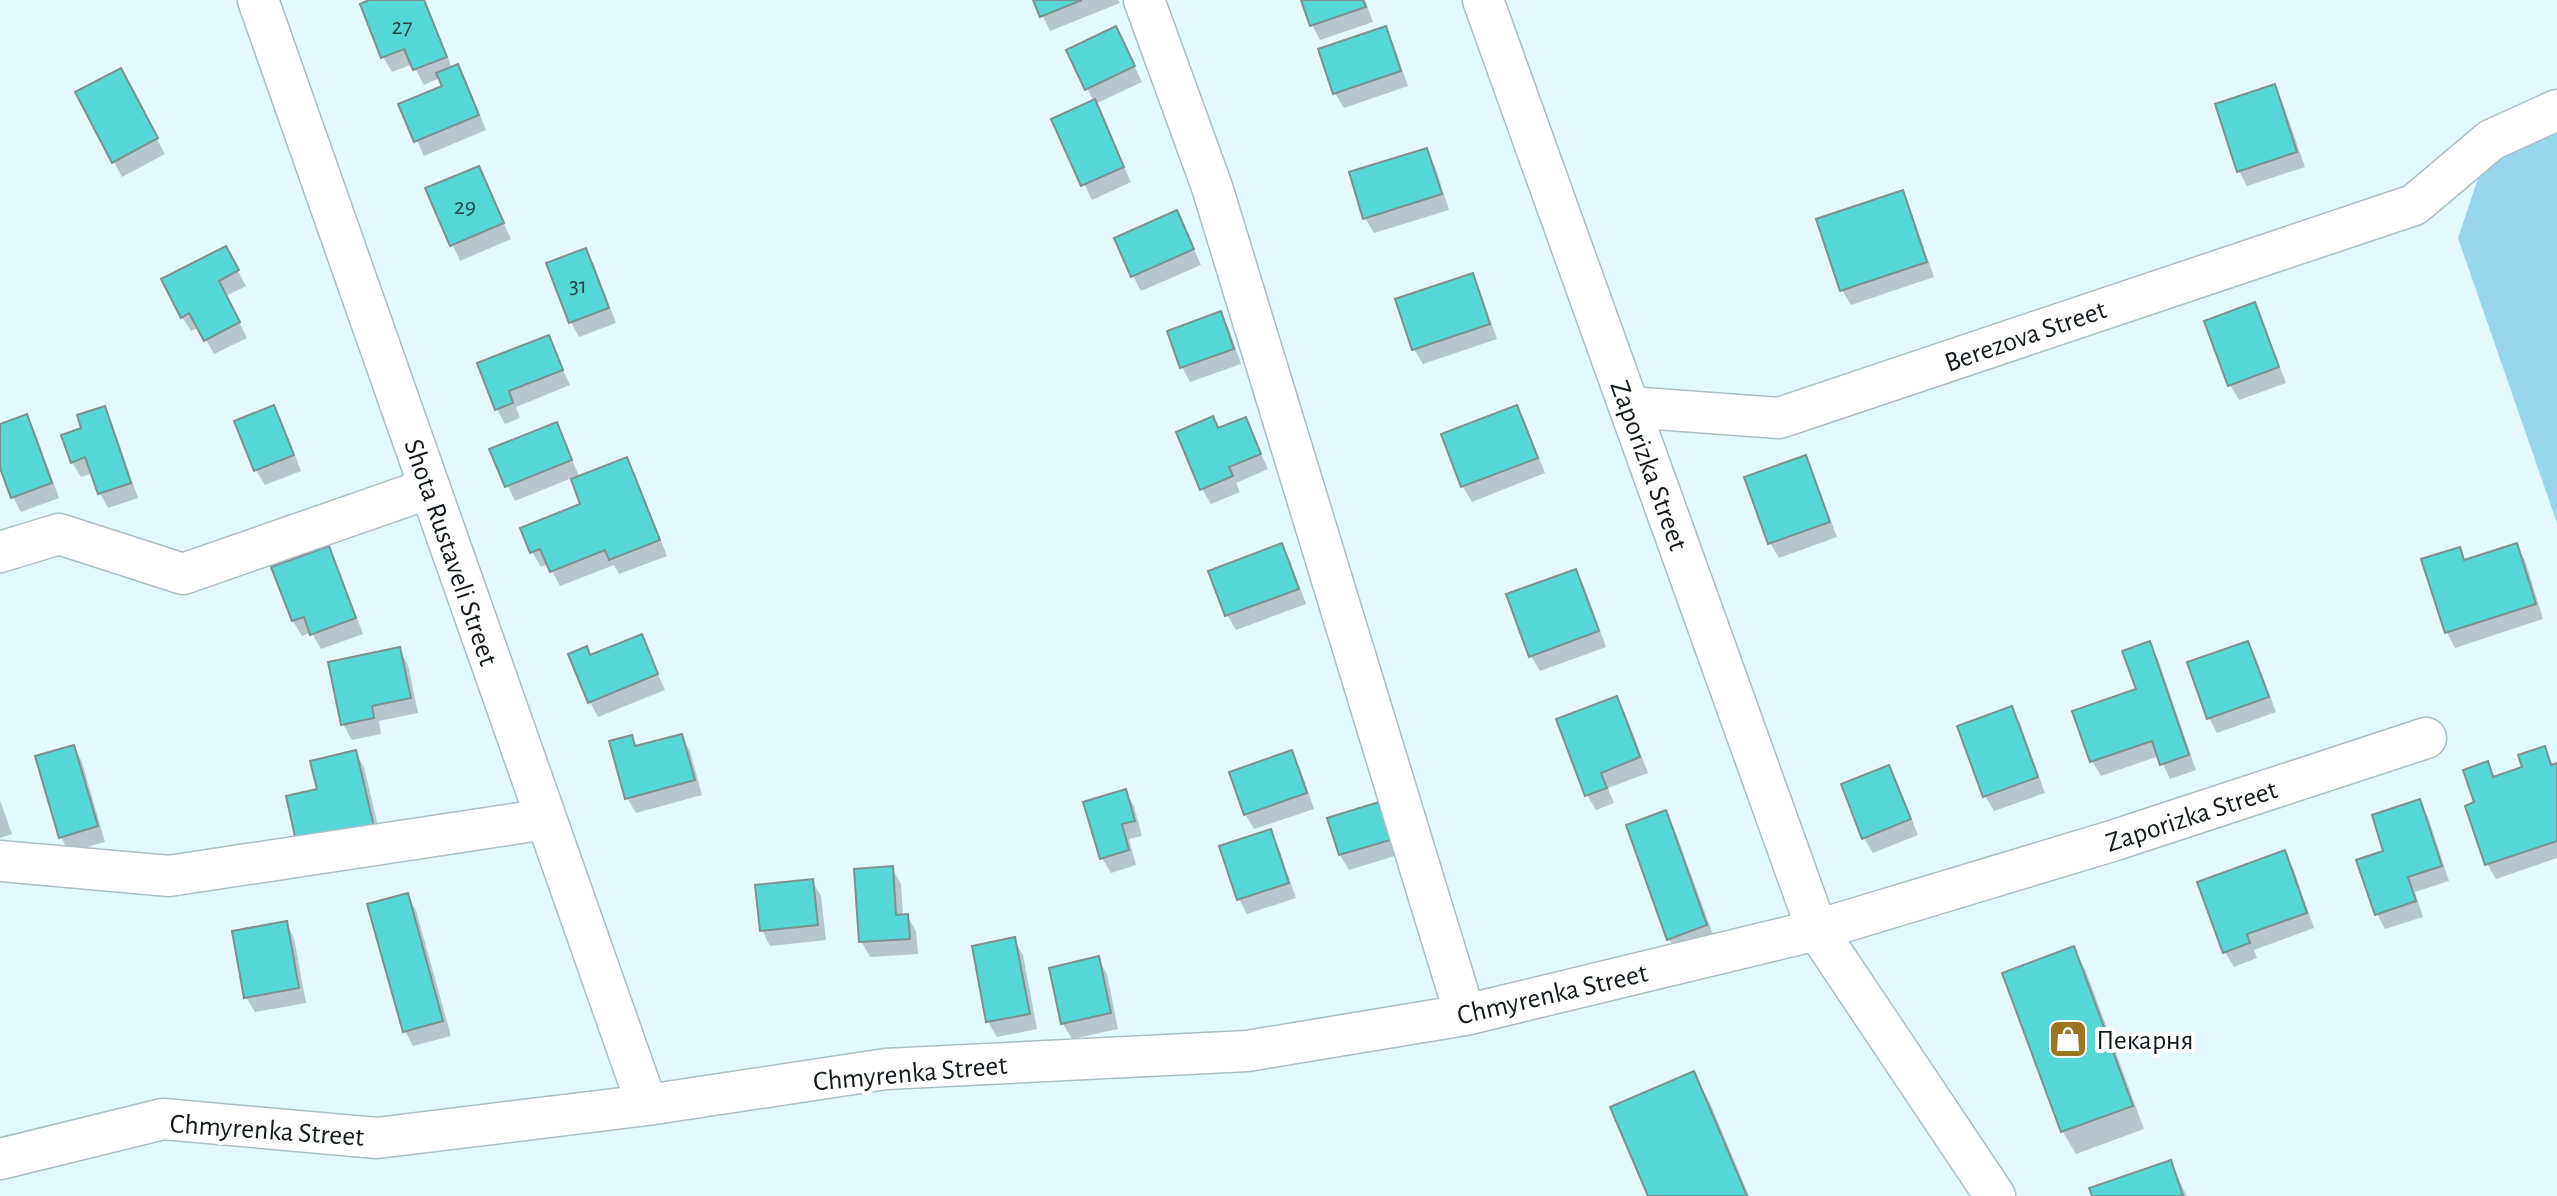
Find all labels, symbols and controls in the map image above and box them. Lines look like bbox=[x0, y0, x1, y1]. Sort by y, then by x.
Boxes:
house number: 27 bbox=[392, 15, 412, 39]
house number: 29 bbox=[454, 195, 476, 219]
house number: 31 bbox=[569, 274, 587, 298]
street label: Berezova Street bbox=[1941, 296, 2110, 378]
street label: Zaporizka Street bbox=[1604, 377, 1692, 554]
street label: Shota Rustaveli Street bbox=[398, 436, 502, 670]
street label: Zaporizka Street bbox=[2102, 776, 2281, 858]
street label: Chmyrenka Street bbox=[1454, 959, 1651, 1030]
shop icon: Пекарня bbox=[2047, 1018, 2089, 1060]
place label: Пекарня bbox=[2096, 1027, 2194, 1055]
street label: Chmyrenka Street bbox=[812, 1052, 1008, 1096]
street label: Chmyrenka Street bbox=[169, 1110, 365, 1152]

